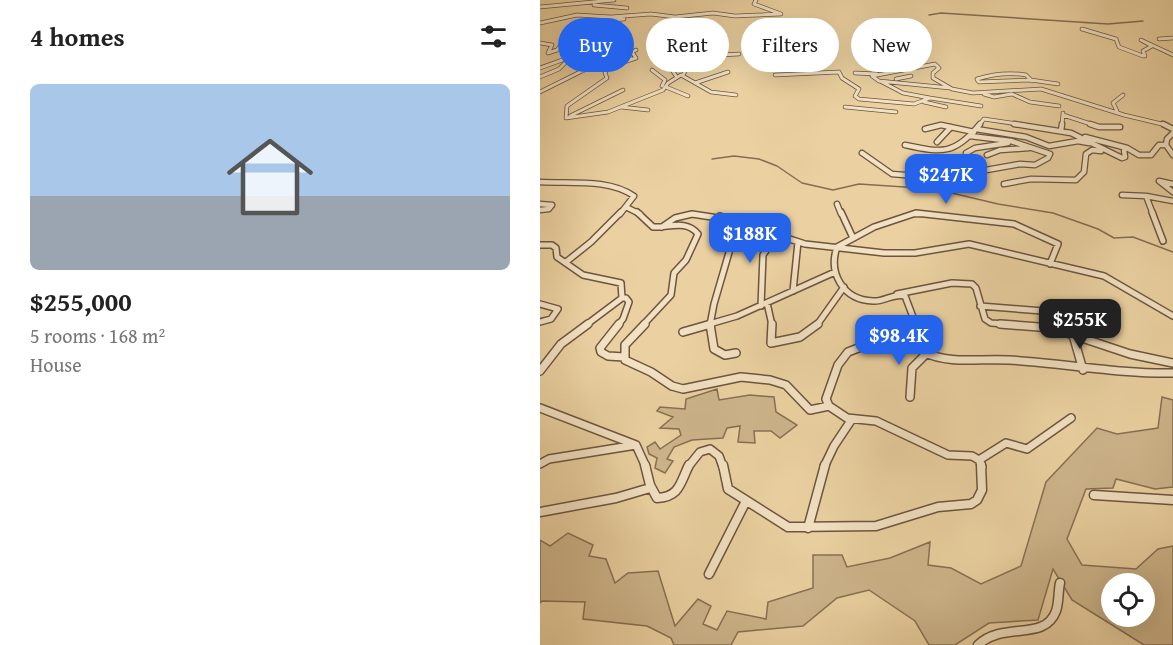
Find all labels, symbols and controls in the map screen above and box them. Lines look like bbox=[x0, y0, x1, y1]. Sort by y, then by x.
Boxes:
text: 4 homes bbox=[30, 17, 125, 56]
chip: Buy bbox=[558, 18, 634, 72]
chip: Rent bbox=[646, 18, 729, 72]
chip: Filters bbox=[741, 18, 839, 72]
chip: New bbox=[851, 18, 932, 72]
icon: filters bbox=[477, 20, 510, 53]
icon: home bbox=[216, 123, 324, 231]
pin: $247K bbox=[904, 154, 988, 205]
text: $247K bbox=[919, 159, 973, 188]
pin: $188K bbox=[708, 213, 792, 264]
text: $188K bbox=[723, 218, 777, 247]
text: $255,000 bbox=[30, 282, 132, 321]
pin: $255K bbox=[1038, 299, 1122, 350]
text: $255K bbox=[1053, 304, 1107, 333]
pin: $98.4K bbox=[850, 315, 948, 366]
text: $98.4K bbox=[869, 320, 929, 349]
text: 5 rooms · 168 m² bbox=[30, 321, 165, 350]
text: House bbox=[30, 350, 82, 379]
map controls bbox=[1101, 573, 1155, 627]
button: locate bbox=[1101, 573, 1155, 627]

